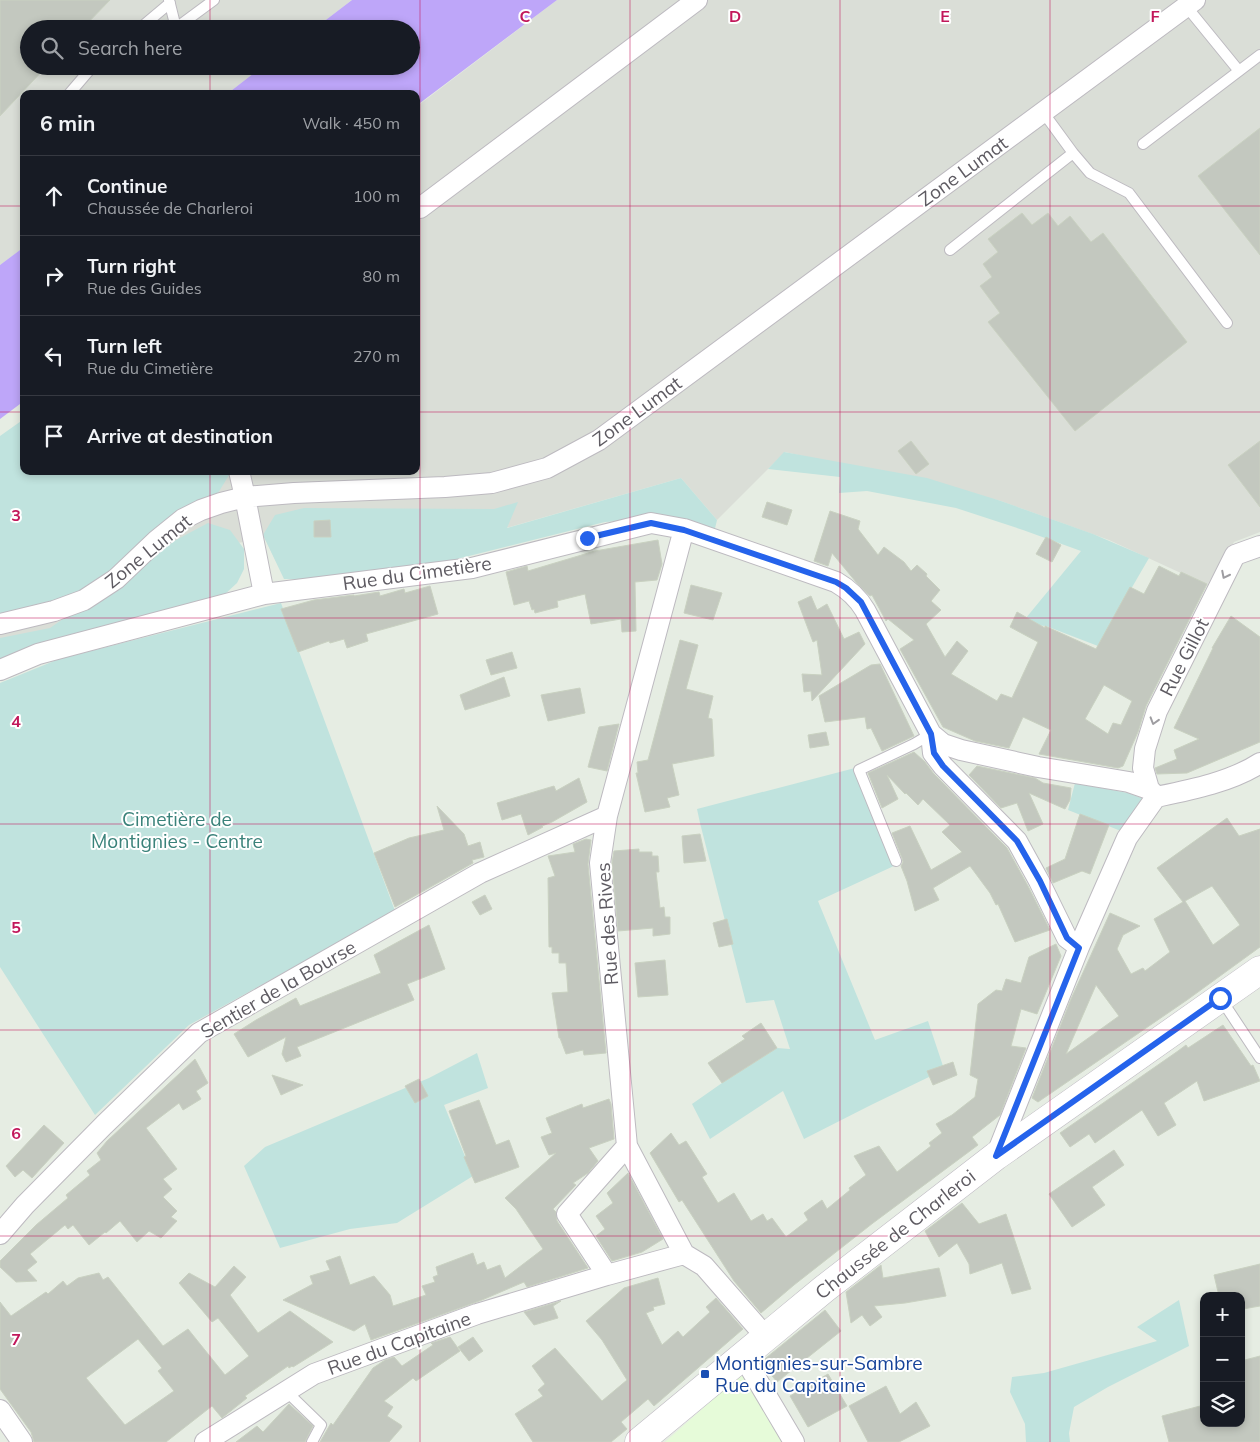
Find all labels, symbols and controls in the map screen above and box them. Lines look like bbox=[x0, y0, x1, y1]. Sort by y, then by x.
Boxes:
text: C bbox=[520, 6, 531, 26]
text: D bbox=[729, 6, 741, 26]
text: E bbox=[940, 6, 950, 26]
text: F bbox=[1150, 6, 1160, 26]
search box bbox=[20, 20, 420, 75]
icon: search bbox=[38, 34, 66, 62]
text: Search here bbox=[78, 36, 182, 60]
text: 6 min bbox=[40, 110, 95, 136]
text: Walk · 450 m bbox=[302, 113, 400, 133]
street label: Zone Lumat bbox=[914, 130, 1012, 211]
text: Continue bbox=[87, 174, 167, 198]
icon: ahead bbox=[40, 182, 68, 210]
text: 100 m bbox=[353, 186, 400, 206]
text: Chaussée de Charleroi bbox=[87, 198, 253, 218]
text: Turn right bbox=[87, 254, 176, 278]
icon: right bbox=[40, 262, 68, 290]
text: 80 m bbox=[363, 266, 400, 286]
text: Rue des Guides bbox=[87, 278, 202, 298]
text: Turn left bbox=[87, 334, 162, 358]
icon: left bbox=[40, 342, 68, 370]
text: 270 m bbox=[353, 346, 400, 366]
text: Rue du Cimetière bbox=[87, 358, 213, 378]
street label: Zone Lumat bbox=[588, 370, 686, 451]
icon: arrive bbox=[40, 422, 68, 450]
text: Arrive at destination bbox=[87, 424, 273, 448]
text: 3 bbox=[11, 505, 21, 525]
street label: Zone Lumat bbox=[100, 509, 196, 593]
route end bbox=[576, 527, 599, 550]
street label: Rue du Cimetière bbox=[341, 551, 493, 595]
one-way arrow bbox=[1221, 570, 1231, 579]
street label: Rue Gillot bbox=[1154, 614, 1214, 700]
text: 4 bbox=[11, 711, 21, 731]
one-way arrow bbox=[1149, 716, 1159, 724]
park label: Cimetière de Montignies - Centre bbox=[91, 807, 263, 853]
street label: Rue des Rives bbox=[591, 862, 623, 986]
text: 5 bbox=[11, 917, 21, 937]
street label: Sentier de la Bourse bbox=[196, 935, 360, 1043]
route start bbox=[1209, 987, 1232, 1010]
text: 6 bbox=[11, 1123, 21, 1143]
street label: Chaussée de Charleroi bbox=[810, 1164, 980, 1304]
map controls bbox=[1200, 1292, 1245, 1427]
button: + bbox=[1200, 1292, 1245, 1337]
street label: Rue du Capitaine bbox=[324, 1306, 474, 1380]
text: 7 bbox=[11, 1329, 21, 1349]
button: − bbox=[1200, 1337, 1245, 1382]
place label: Montignies-sur-Sambre Rue du Capitaine bbox=[715, 1351, 923, 1397]
marker: Montignies-sur-Sambre Rue du Capitaine bbox=[699, 1368, 711, 1380]
button: layers bbox=[1200, 1382, 1245, 1427]

